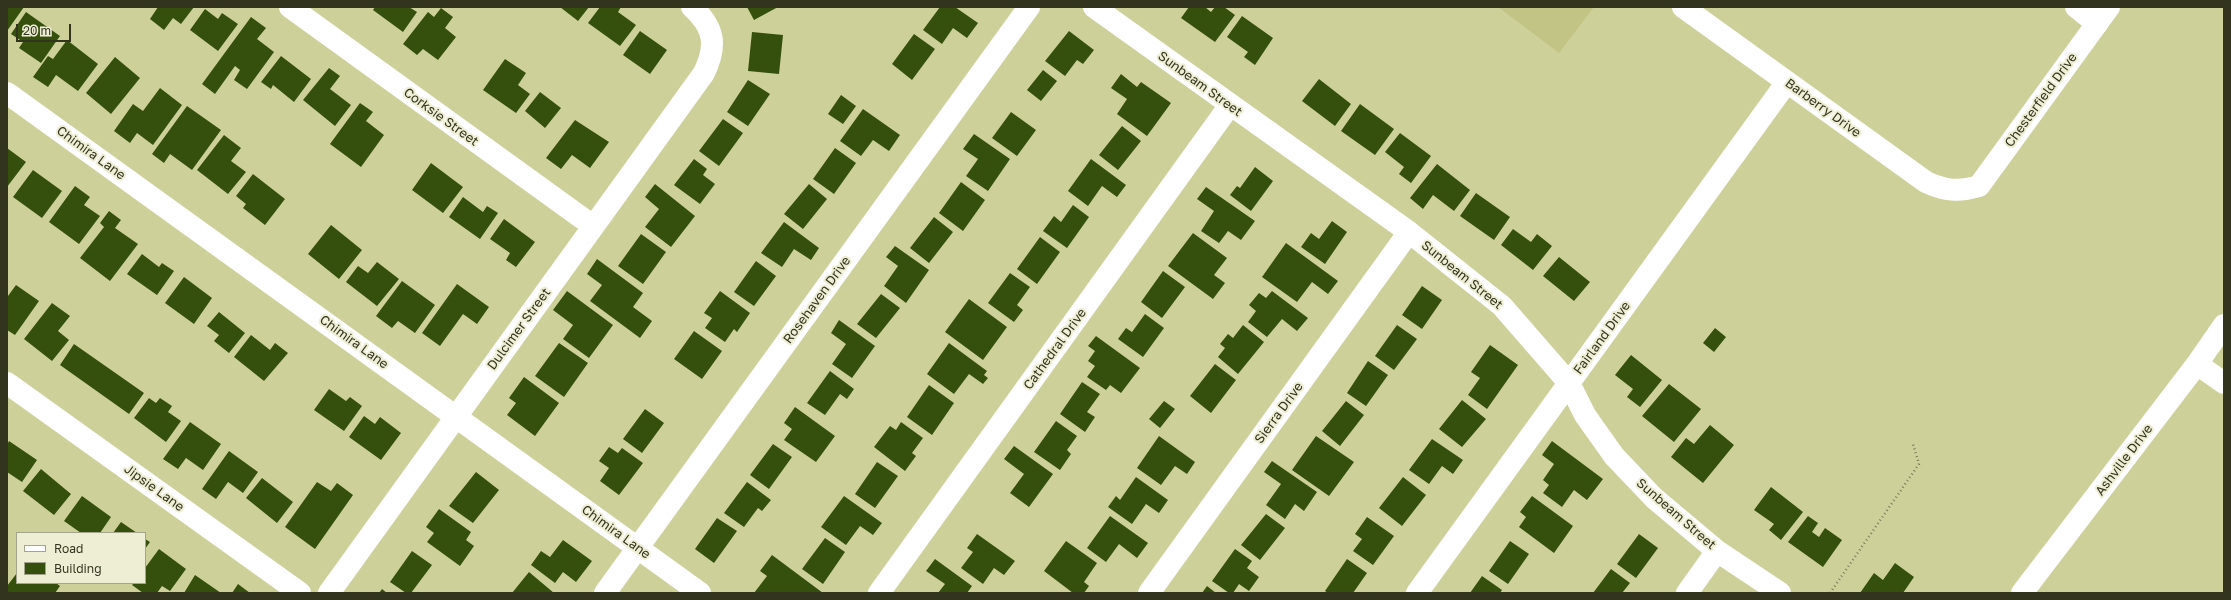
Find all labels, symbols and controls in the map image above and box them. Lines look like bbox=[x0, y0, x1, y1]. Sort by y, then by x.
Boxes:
scale bar bbox=[18, 16, 73, 42]
text: 20 m bbox=[23, 23, 51, 38]
street label: Sunbeam Street bbox=[1155, 48, 1245, 120]
street label: Chesterfield Drive bbox=[2002, 50, 2080, 150]
street label: Barberry Drive bbox=[1782, 75, 1864, 141]
street label: Corksie Street bbox=[401, 85, 481, 149]
street label: Chimira Lane bbox=[54, 123, 128, 183]
street label: Sunbeam Street bbox=[1418, 237, 1506, 313]
street label: Rosehaven Drive bbox=[780, 253, 854, 347]
street label: Dulcimer Street bbox=[484, 285, 554, 373]
street label: Fairland Drive bbox=[1570, 298, 1634, 378]
street label: Cathedral Drive bbox=[1020, 305, 1090, 393]
street label: Chimira Lane bbox=[317, 312, 391, 372]
street label: Sierra Drive bbox=[1251, 379, 1307, 447]
street label: Ashville Drive bbox=[2092, 421, 2156, 499]
street label: Jipsie Lane bbox=[121, 461, 187, 515]
street label: Sunbeam Street bbox=[1633, 475, 1719, 553]
street label: Chimira Lane bbox=[579, 502, 653, 562]
legend bbox=[16, 532, 146, 584]
text: Road bbox=[54, 541, 83, 556]
text: Building bbox=[54, 561, 102, 576]

